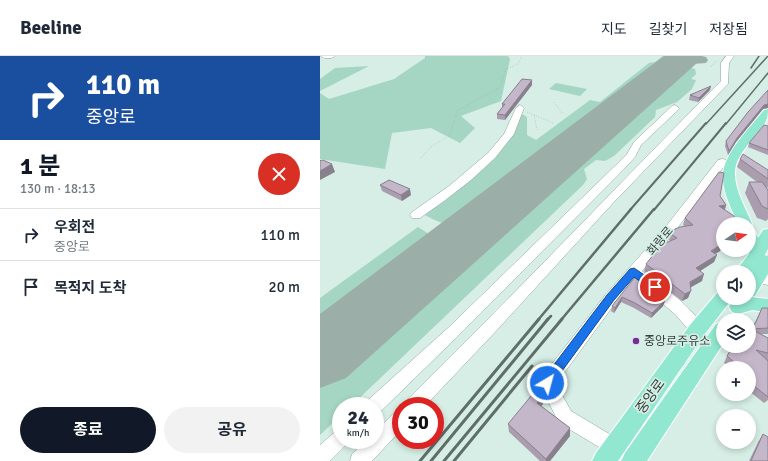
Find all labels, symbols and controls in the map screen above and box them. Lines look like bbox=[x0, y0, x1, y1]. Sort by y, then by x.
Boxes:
text: Beeline bbox=[20, 16, 82, 40]
text: 지도 bbox=[601, 21, 627, 38]
text: 길찾기 bbox=[649, 21, 687, 38]
text: 저장됨 bbox=[709, 21, 748, 38]
text: 110 m bbox=[86, 68, 160, 102]
icon: right bbox=[20, 72, 72, 124]
text: 중앙로 bbox=[86, 106, 136, 128]
text: 1 분 bbox=[20, 151, 60, 181]
button: close bbox=[258, 153, 300, 195]
text: 130 m · 18:13 bbox=[20, 181, 96, 197]
north arrow bbox=[716, 217, 756, 257]
map controls bbox=[716, 217, 756, 449]
text: 우회전 bbox=[54, 218, 95, 236]
icon: right bbox=[20, 224, 42, 246]
street label: 화랑로 bbox=[644, 224, 677, 259]
text: 110 m bbox=[260, 226, 300, 244]
text: 중앙로 bbox=[54, 239, 90, 255]
button: sound bbox=[716, 265, 756, 305]
pin bbox=[638, 270, 672, 304]
icon: arrive bbox=[20, 276, 42, 298]
icon: arrive bbox=[644, 276, 666, 298]
text: 20 m bbox=[269, 278, 300, 296]
text: 목적지 도착 bbox=[54, 279, 126, 297]
button: layers bbox=[716, 313, 756, 353]
place label: 중앙로주유소 bbox=[644, 334, 710, 349]
marker: 중앙로주유소 bbox=[631, 336, 641, 346]
button: + bbox=[716, 361, 756, 401]
position arrow bbox=[526, 362, 568, 404]
street label: 중앙로 bbox=[632, 376, 669, 417]
speed limit sign: 30 bbox=[392, 397, 444, 449]
text: 24 bbox=[347, 405, 369, 430]
button: 종료 bbox=[20, 407, 156, 453]
button: 공유 bbox=[164, 407, 300, 453]
button: − bbox=[716, 409, 756, 449]
text: km/h bbox=[347, 427, 369, 439]

